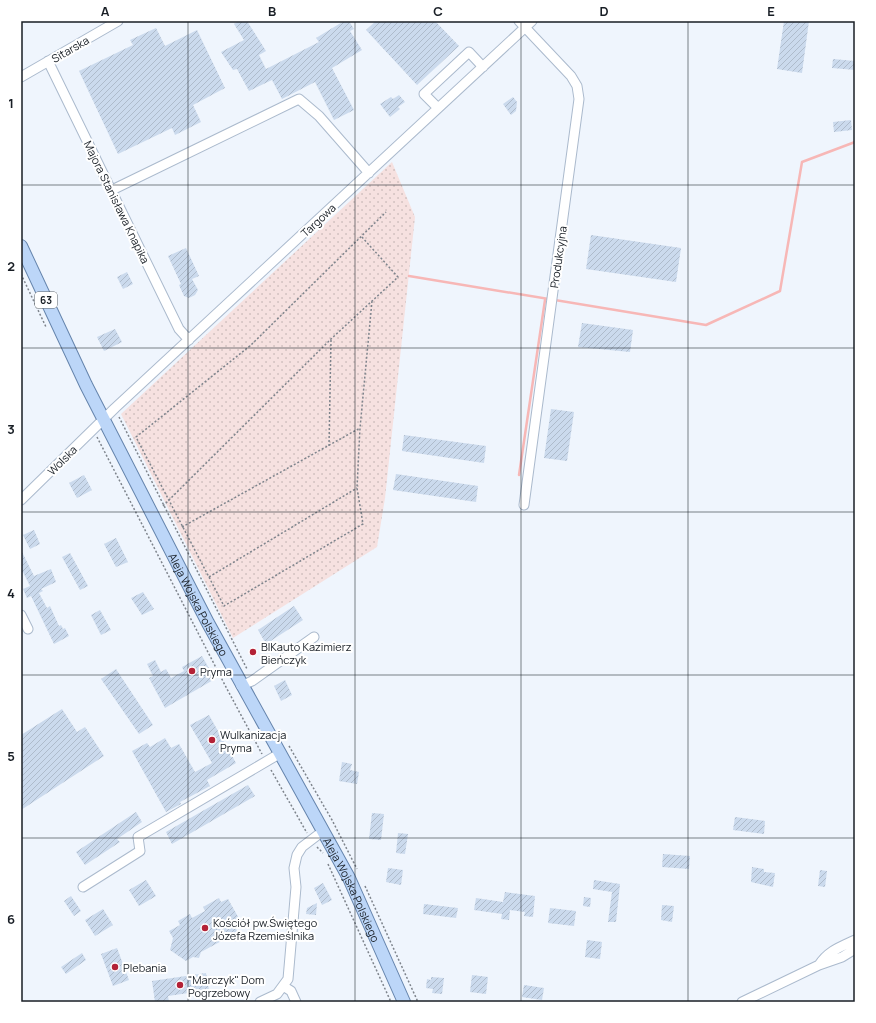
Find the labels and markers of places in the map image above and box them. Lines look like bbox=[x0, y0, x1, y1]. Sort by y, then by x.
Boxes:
place label: BIKauto Kazimierz Bieńczyk bbox=[261, 639, 352, 667]
marker: BIKauto Kazimierz Bieńczyk bbox=[248, 647, 258, 657]
place label: Pryma bbox=[200, 664, 232, 679]
marker: Pryma bbox=[187, 666, 197, 676]
place label: Wulkanizacja Pryma bbox=[220, 727, 286, 755]
marker: Wulkanizacja Pryma bbox=[207, 735, 217, 745]
place label: Kościół pw.Świętego Józefa Rzemieślnika bbox=[213, 915, 318, 943]
marker: Kościół pw.Świętego Józefa Rzemieślnika bbox=[200, 923, 210, 933]
place label: Plebania bbox=[123, 960, 166, 975]
marker: Plebania bbox=[110, 962, 120, 972]
place label: "Marczyk" Dom Pogrzebowy bbox=[188, 972, 264, 1000]
marker: "Marczyk" Dom Pogrzebowy bbox=[175, 980, 185, 990]

